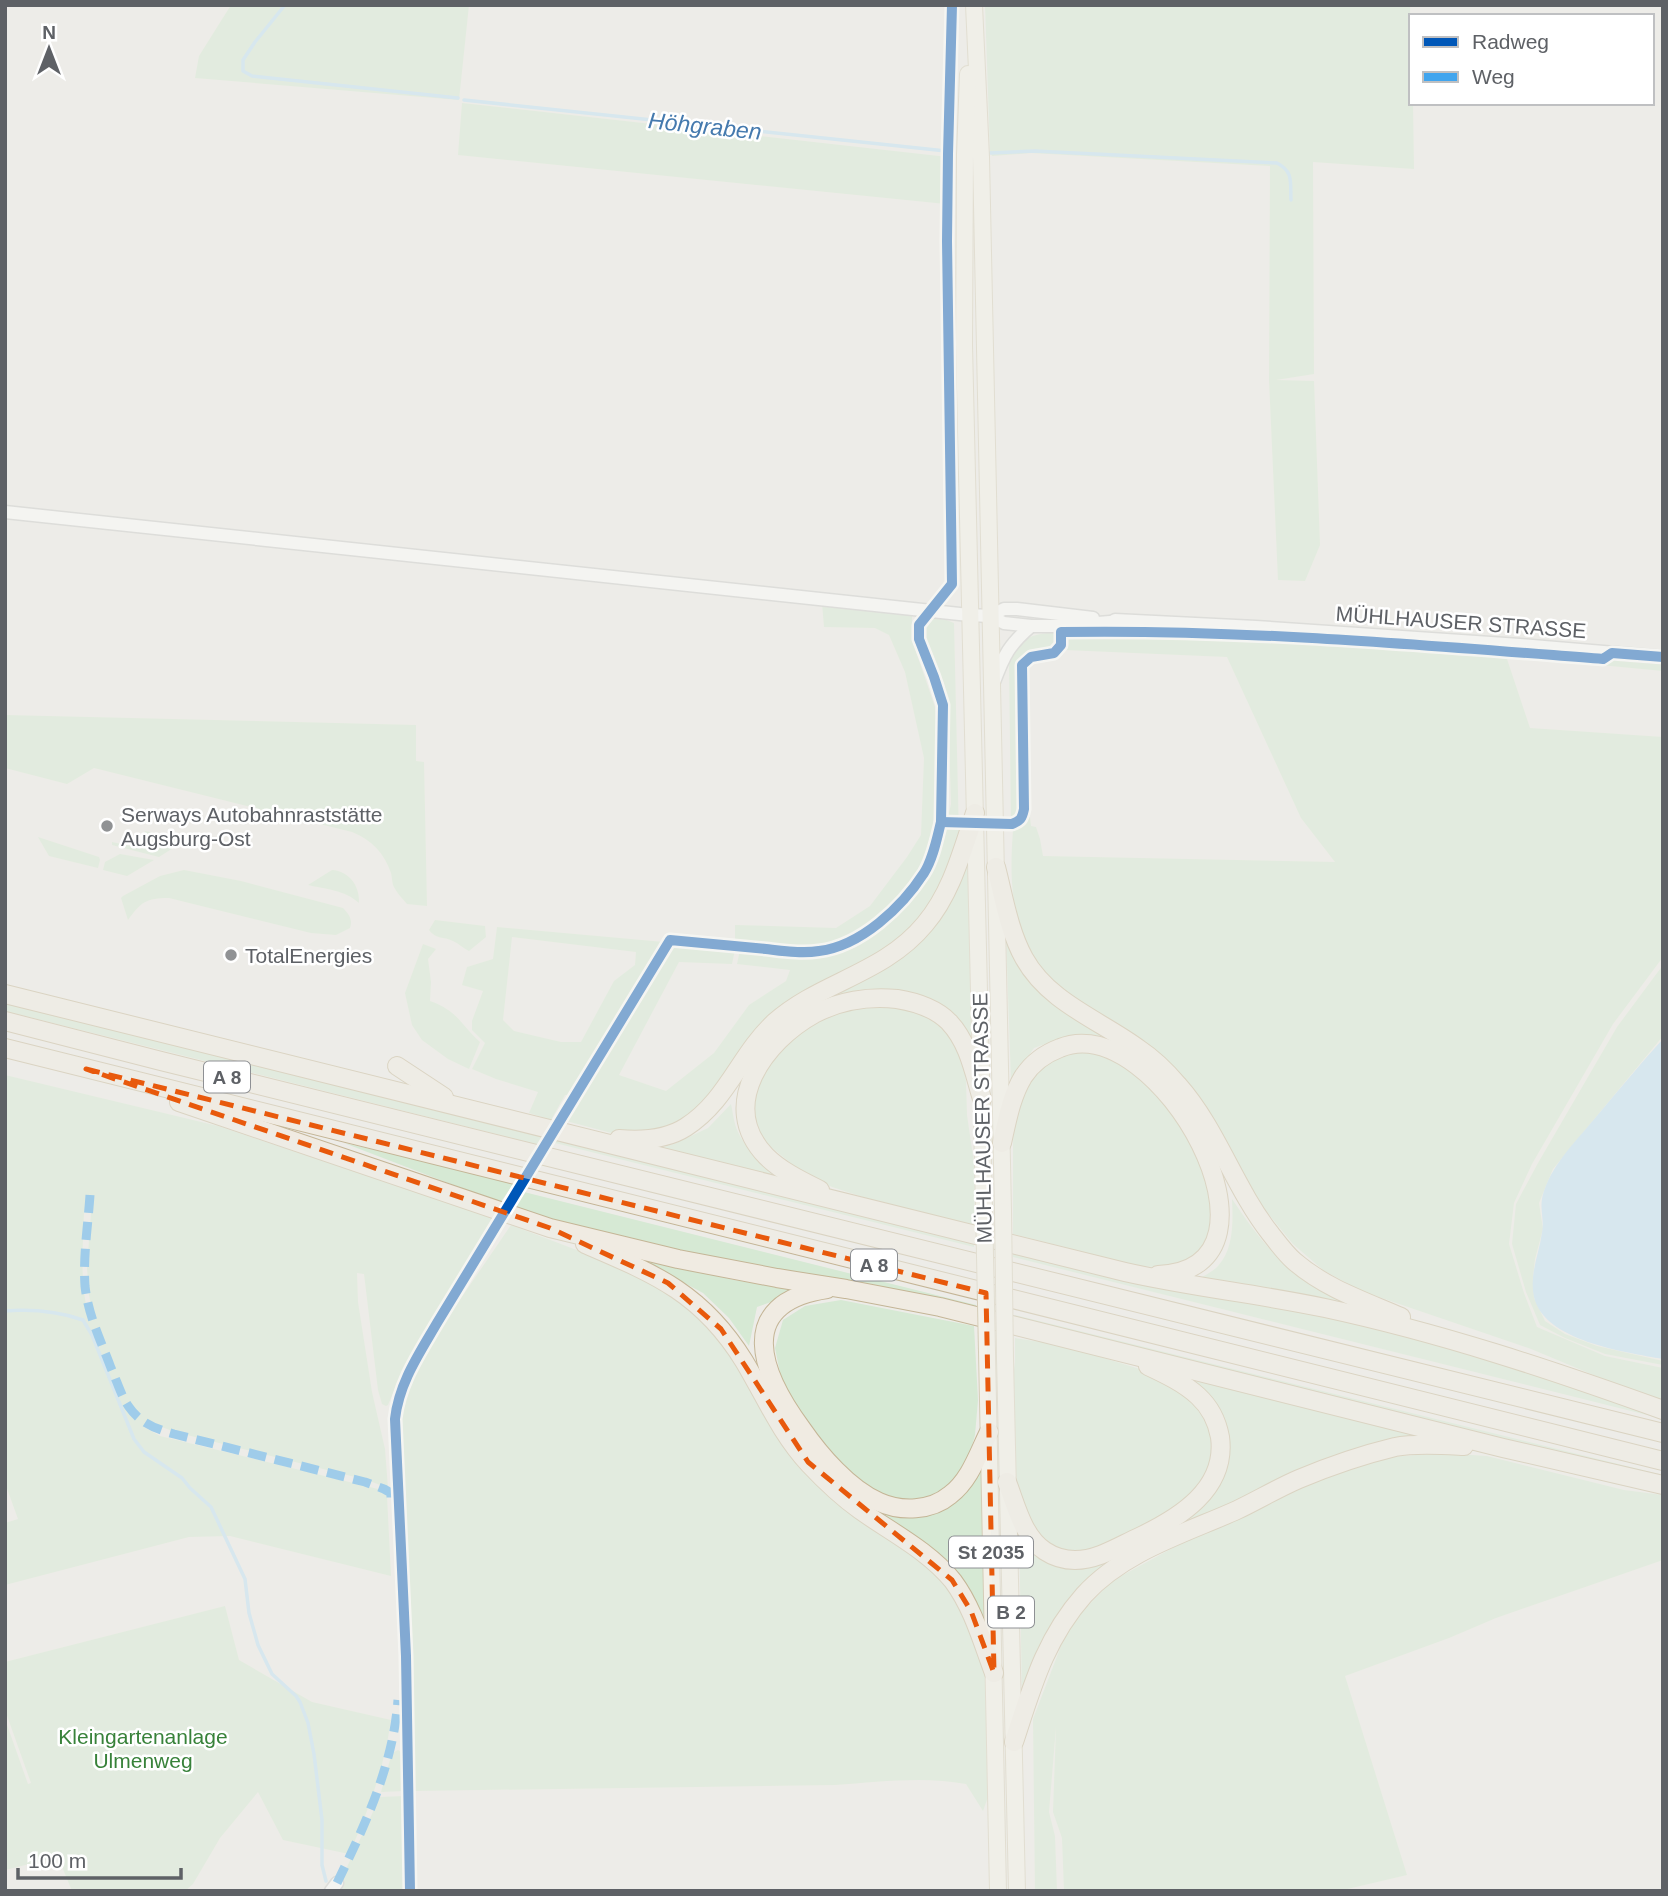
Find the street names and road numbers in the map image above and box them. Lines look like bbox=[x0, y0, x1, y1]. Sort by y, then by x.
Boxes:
street label: MÜHLHAUSER STRASSE bbox=[1335, 602, 1587, 642]
street label: MÜHLHAUSER STRASSE bbox=[968, 992, 996, 1244]
road number: A 8 bbox=[204, 1062, 250, 1092]
road number: A 8 bbox=[851, 1250, 897, 1280]
road number: St 2035 bbox=[949, 1536, 1033, 1568]
road number: B 2 bbox=[988, 1596, 1034, 1628]

